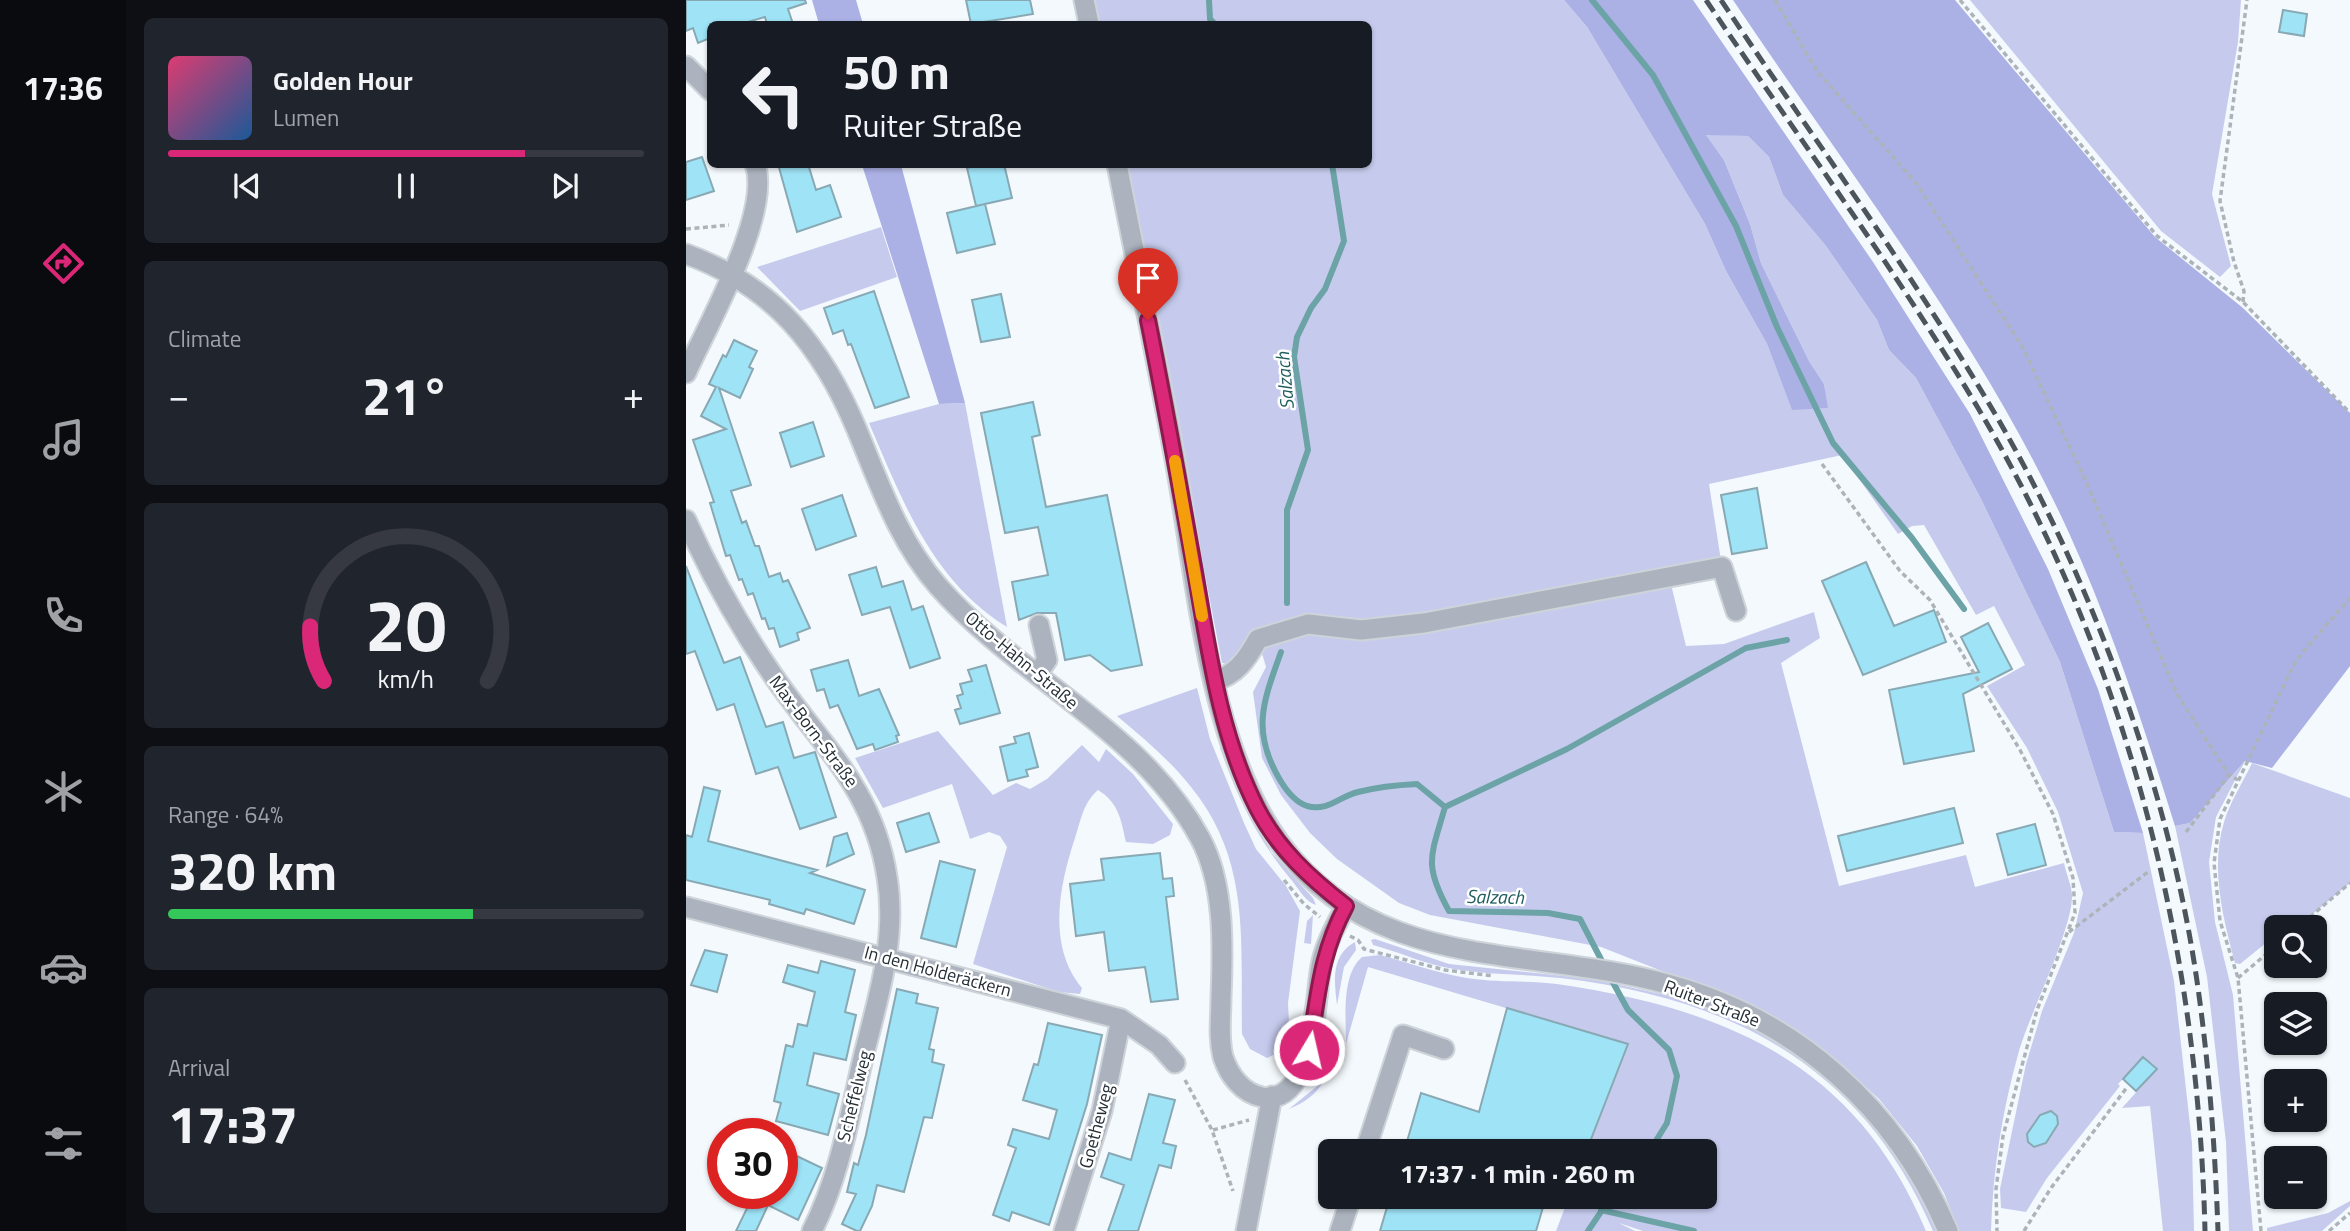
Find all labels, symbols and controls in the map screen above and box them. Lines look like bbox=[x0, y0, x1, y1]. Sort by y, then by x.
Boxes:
text: 50 m bbox=[843, 33, 950, 108]
icon: left bbox=[728, 49, 819, 140]
text: Golden Hour bbox=[273, 61, 413, 100]
text: 17:36 bbox=[23, 64, 103, 112]
text: Lumen bbox=[273, 100, 339, 135]
text: Ruiter Straße bbox=[843, 101, 1022, 149]
icon: previous bbox=[228, 167, 266, 205]
icon: pause bbox=[387, 167, 425, 205]
icon: next bbox=[546, 167, 584, 205]
icon: directions bbox=[39, 239, 88, 288]
pin bbox=[1118, 248, 1178, 320]
icon: arrive bbox=[1129, 259, 1167, 297]
text: Climate bbox=[168, 321, 241, 356]
water label: Salzach bbox=[1267, 351, 1301, 411]
text: 21° bbox=[362, 356, 450, 435]
text: − bbox=[168, 366, 189, 424]
text: + bbox=[623, 366, 644, 424]
icon: music bbox=[39, 415, 88, 464]
text: 20 bbox=[365, 570, 447, 680]
icon: phone bbox=[39, 591, 88, 640]
street label: Otto-Hahn-Straße bbox=[960, 605, 1084, 715]
text: km/h bbox=[378, 660, 434, 698]
street label: Max-Born-Straße bbox=[763, 669, 865, 793]
icon: climate bbox=[39, 767, 88, 816]
text: Range · 64% bbox=[168, 797, 283, 832]
text: 320 km bbox=[168, 831, 337, 910]
water label: Salzach bbox=[1466, 881, 1525, 911]
map controls bbox=[2264, 915, 2327, 1209]
button: search bbox=[2264, 915, 2327, 978]
street label: In den Holderäckern bbox=[862, 938, 1014, 1004]
icon: car bbox=[39, 943, 88, 992]
street label: Ruiter Straße bbox=[1660, 972, 1764, 1034]
button: layers bbox=[2264, 992, 2327, 1055]
position arrow bbox=[1272, 1013, 1346, 1087]
street label: Scheffelweg bbox=[830, 1047, 878, 1145]
text: Arrival bbox=[168, 1050, 230, 1085]
button: + bbox=[2264, 1069, 2327, 1132]
street label: Goetheweg bbox=[1072, 1081, 1120, 1171]
text: 17:37 bbox=[168, 1084, 298, 1163]
speed limit sign: 30 bbox=[707, 1118, 798, 1209]
icon: filters bbox=[39, 1119, 88, 1168]
button: − bbox=[2264, 1146, 2327, 1209]
text: 17:37 · 1 min · 260 m bbox=[1400, 1154, 1635, 1193]

